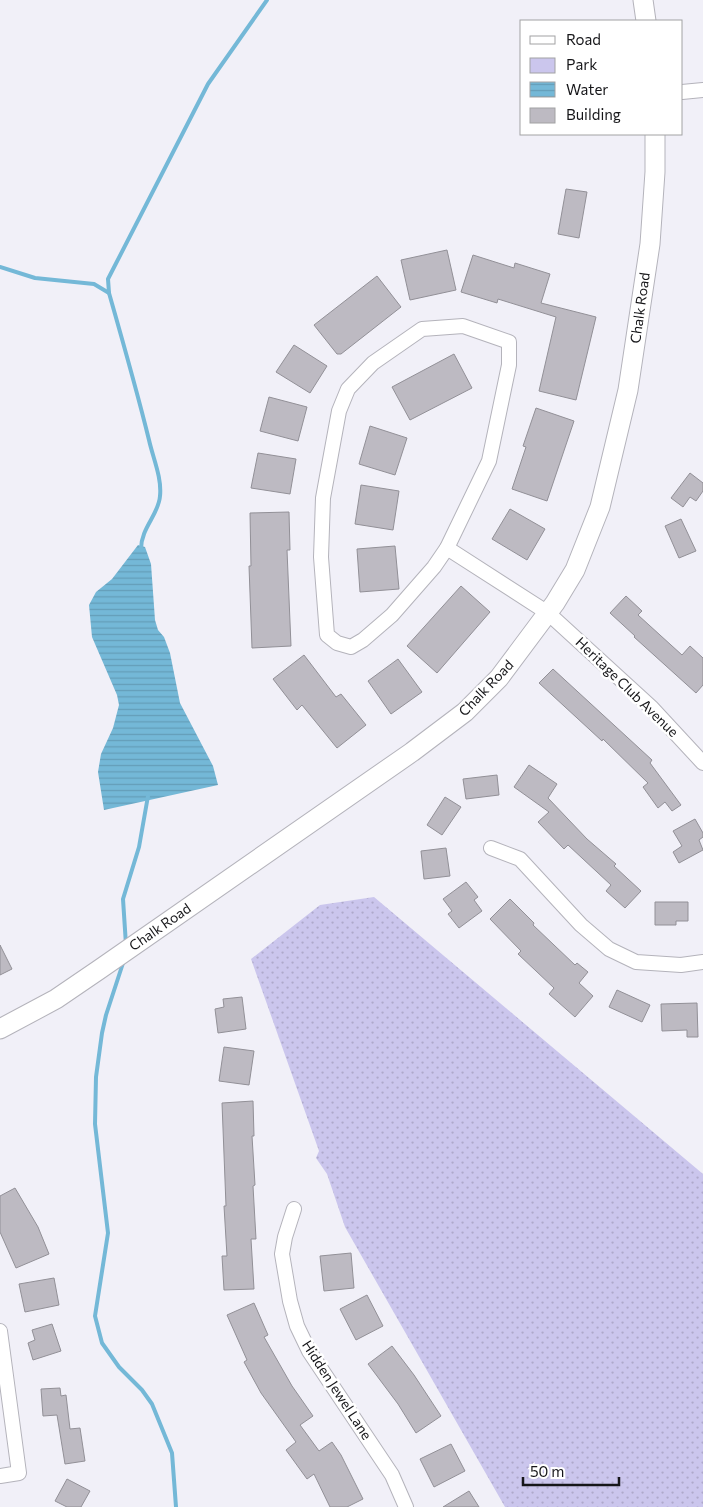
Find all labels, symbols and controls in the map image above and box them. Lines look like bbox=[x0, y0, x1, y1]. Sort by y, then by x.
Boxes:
legend bbox=[520, 20, 683, 135]
text: Road bbox=[566, 30, 601, 48]
text: Park bbox=[566, 55, 597, 73]
text: Water bbox=[566, 80, 608, 98]
text: Building bbox=[566, 105, 621, 123]
street label: Chalk Road bbox=[626, 271, 653, 344]
street label: Heritage Club Avenue bbox=[572, 633, 682, 740]
street label: Chalk Road bbox=[455, 656, 517, 719]
street label: Chalk Road bbox=[126, 899, 194, 954]
street label: Hidden Jewel Lane bbox=[299, 1337, 376, 1443]
scale bar bbox=[523, 1454, 619, 1486]
text: 50 m bbox=[530, 1462, 564, 1480]

